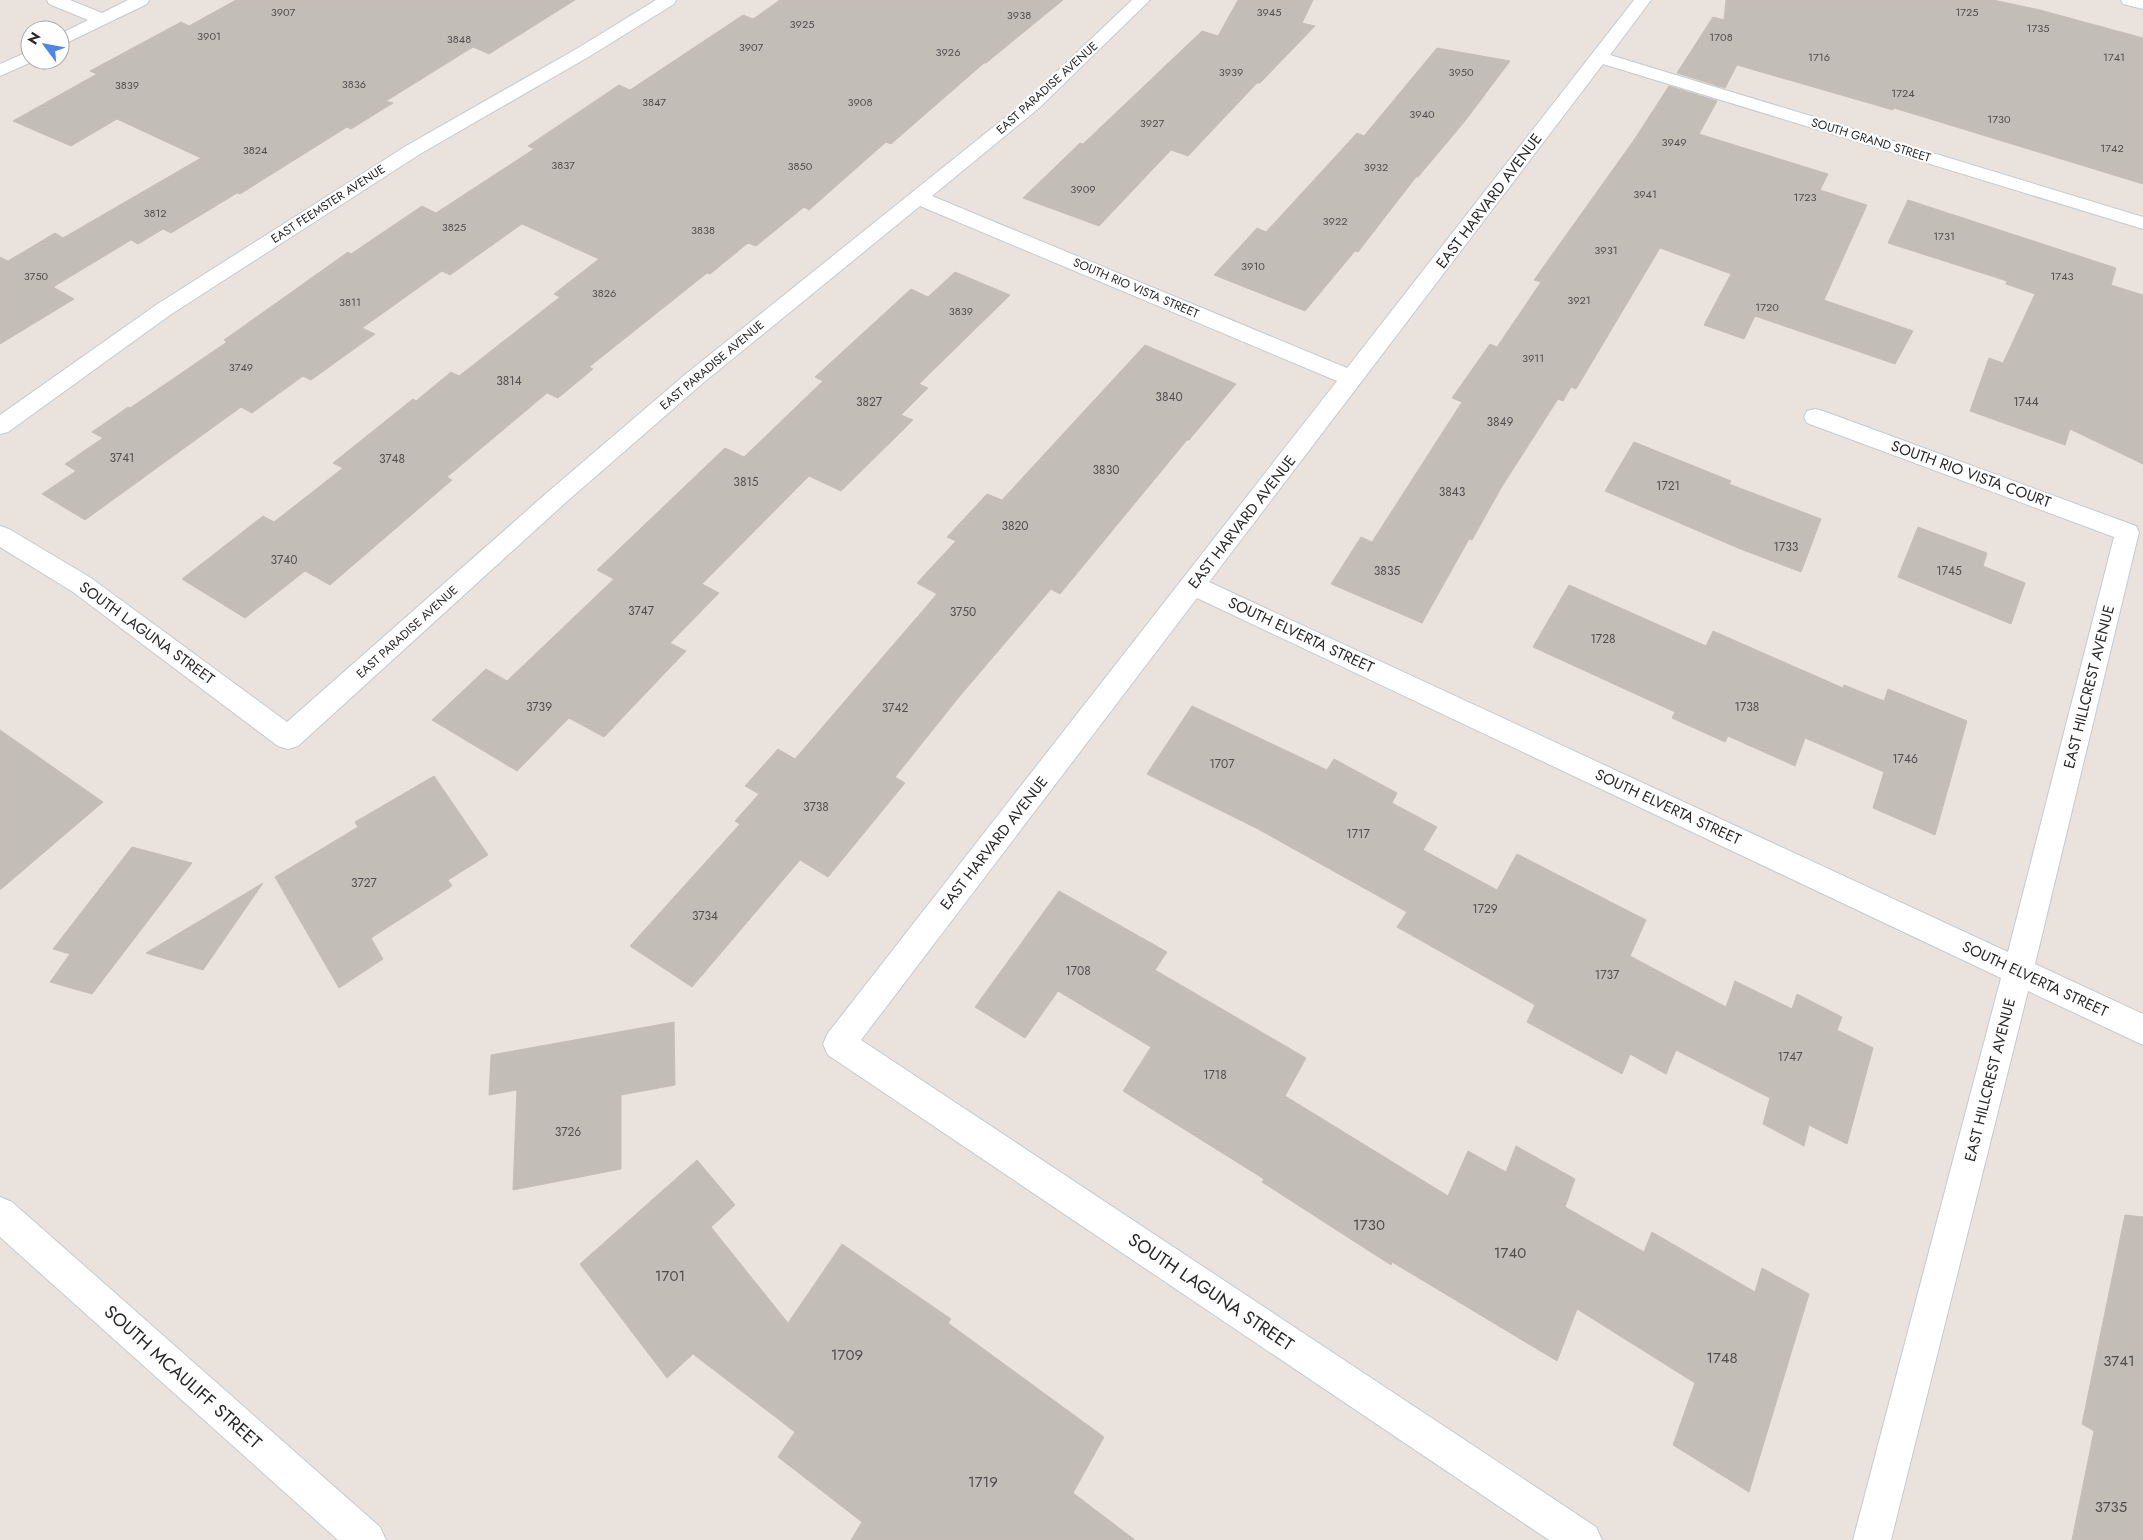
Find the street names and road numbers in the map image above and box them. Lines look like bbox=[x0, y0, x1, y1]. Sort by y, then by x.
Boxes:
street label: EAST PARADISE AVENUE bbox=[992, 37, 1102, 139]
street label: SOUTH GRAND STREET bbox=[1809, 113, 1933, 167]
street label: EAST HARVARD AVENUE bbox=[1431, 129, 1547, 273]
street label: EAST FEEMSTER AVENUE bbox=[267, 160, 389, 248]
street label: SOUTH RIO VISTA STREET bbox=[1070, 253, 1202, 323]
street label: EAST PARADISE AVENUE bbox=[656, 316, 768, 414]
street label: SOUTH RIO VISTA COURT bbox=[1888, 435, 2054, 513]
street label: EAST HARVARD AVENUE bbox=[1183, 451, 1301, 593]
street label: SOUTH LAGUNA STREET bbox=[75, 576, 219, 690]
street label: EAST PARADISE AVENUE bbox=[352, 581, 462, 683]
street label: SOUTH ELVERTA STREET bbox=[1224, 592, 1378, 679]
street label: EAST HILLCREST AVENUE bbox=[2058, 603, 2120, 771]
street label: SOUTH ELVERTA STREET bbox=[1591, 764, 1745, 851]
street label: EAST HARVARD AVENUE bbox=[935, 772, 1053, 914]
street label: SOUTH ELVERTA STREET bbox=[1958, 936, 2112, 1023]
street label: EAST HILLCREST AVENUE bbox=[1959, 996, 2021, 1164]
street label: SOUTH LAGUNA STREET bbox=[1123, 1227, 1300, 1358]
street label: SOUTH MCAULIFF STREET bbox=[98, 1299, 268, 1455]

